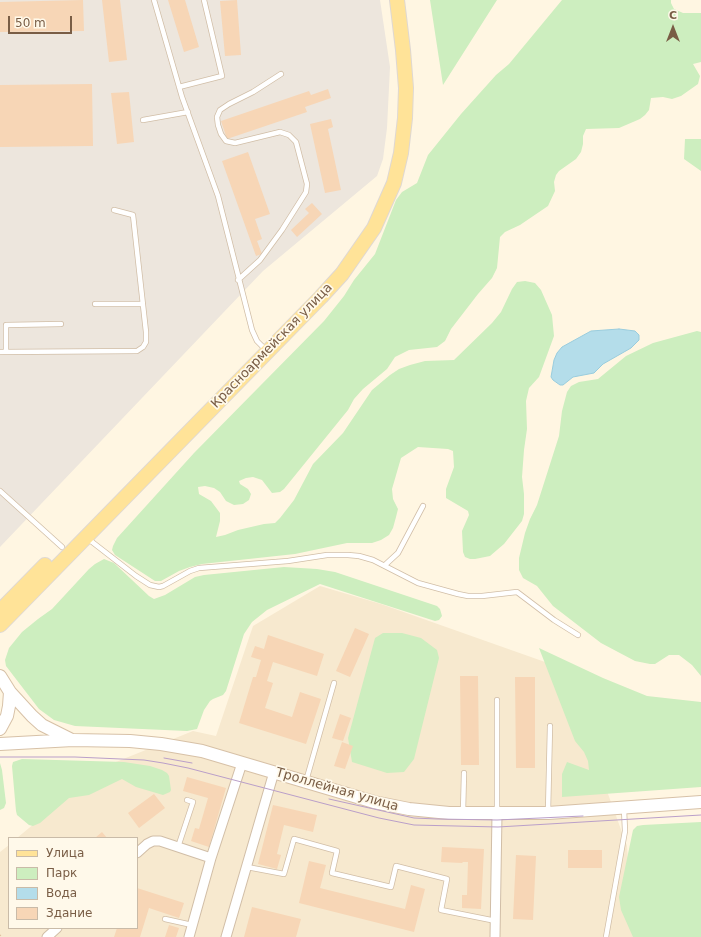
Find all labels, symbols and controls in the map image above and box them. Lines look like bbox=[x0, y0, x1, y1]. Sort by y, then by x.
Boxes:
scale bar bbox=[10, 8, 74, 34]
north arrow bbox=[653, 8, 693, 48]
text: С bbox=[669, 9, 677, 22]
text: 50 m bbox=[15, 16, 46, 30]
street label: Красноармейская улица bbox=[208, 280, 336, 412]
street label: Троллейная улица bbox=[274, 765, 400, 815]
legend bbox=[8, 837, 138, 929]
text: Улица bbox=[46, 846, 84, 860]
text: Парк bbox=[46, 866, 77, 880]
text: Вода bbox=[46, 886, 77, 900]
text: Здание bbox=[46, 906, 92, 920]

